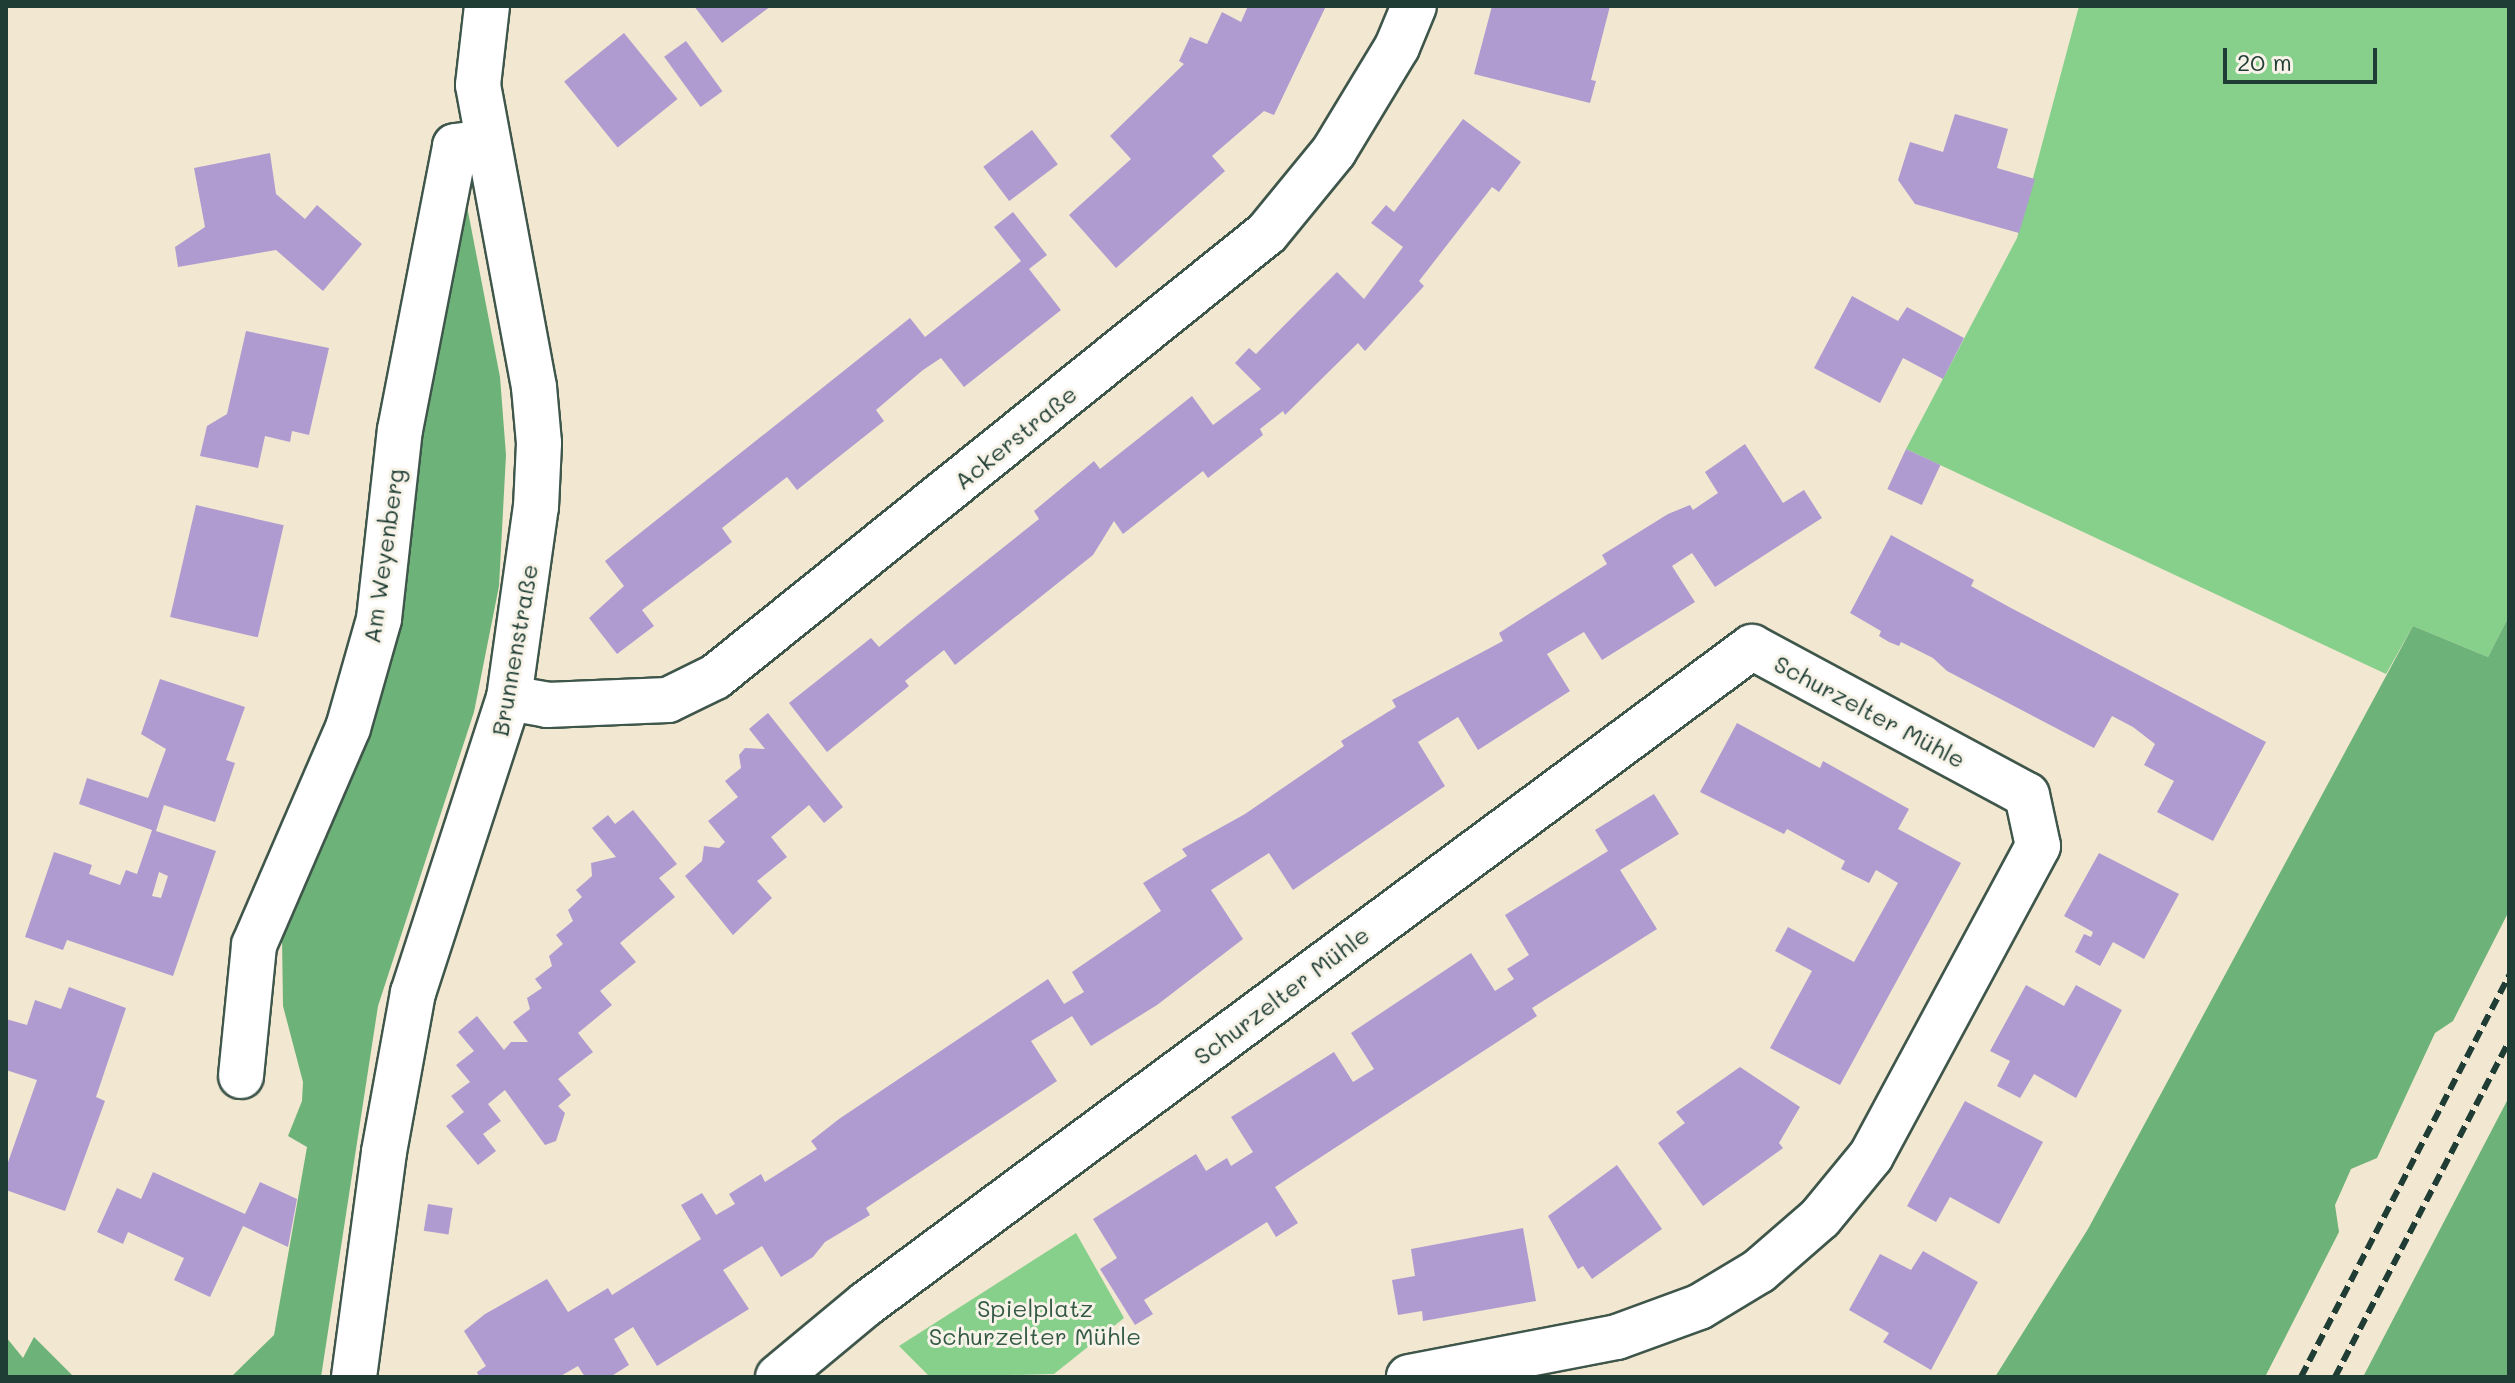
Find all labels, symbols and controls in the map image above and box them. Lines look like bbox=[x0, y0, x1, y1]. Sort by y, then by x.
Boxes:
scale bar bbox=[2227, 32, 2381, 82]
text: 20 m bbox=[2237, 46, 2292, 77]
street label: Ackerstraße bbox=[948, 379, 1082, 495]
street label: Am Weyenberg bbox=[356, 467, 410, 645]
street label: Brunnenstraße bbox=[485, 562, 543, 738]
street label: Schurzelter Mühle bbox=[1769, 648, 1971, 774]
street label: Schurzelter Mühle bbox=[1188, 920, 1374, 1070]
park label: Spielplatz Schurzelter Mühle bbox=[929, 1294, 1141, 1350]

